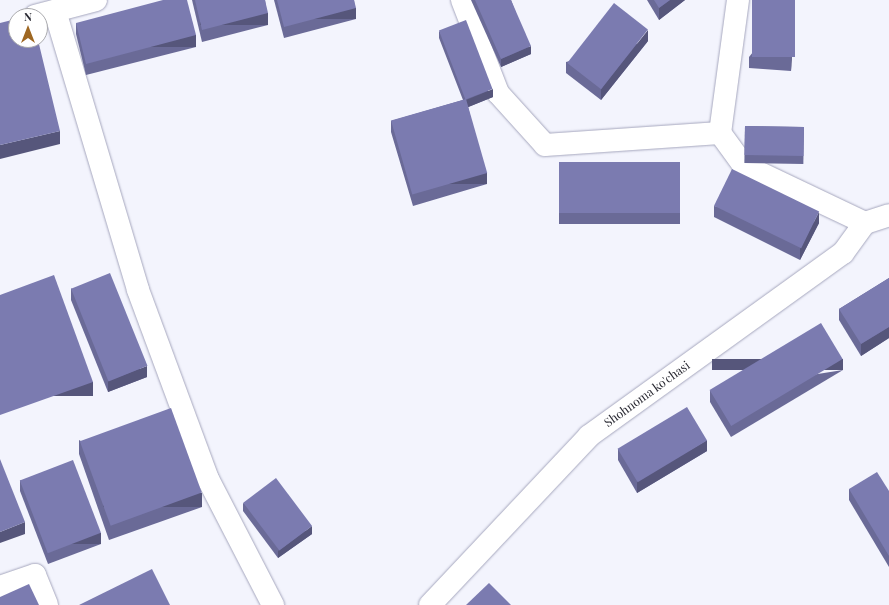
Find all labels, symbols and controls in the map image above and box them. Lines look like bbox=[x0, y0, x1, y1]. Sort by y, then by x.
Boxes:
north arrow bbox=[8, 8, 48, 48]
text: N bbox=[24, 9, 32, 24]
street label: Shohnoma ko'chasi bbox=[601, 358, 693, 430]

